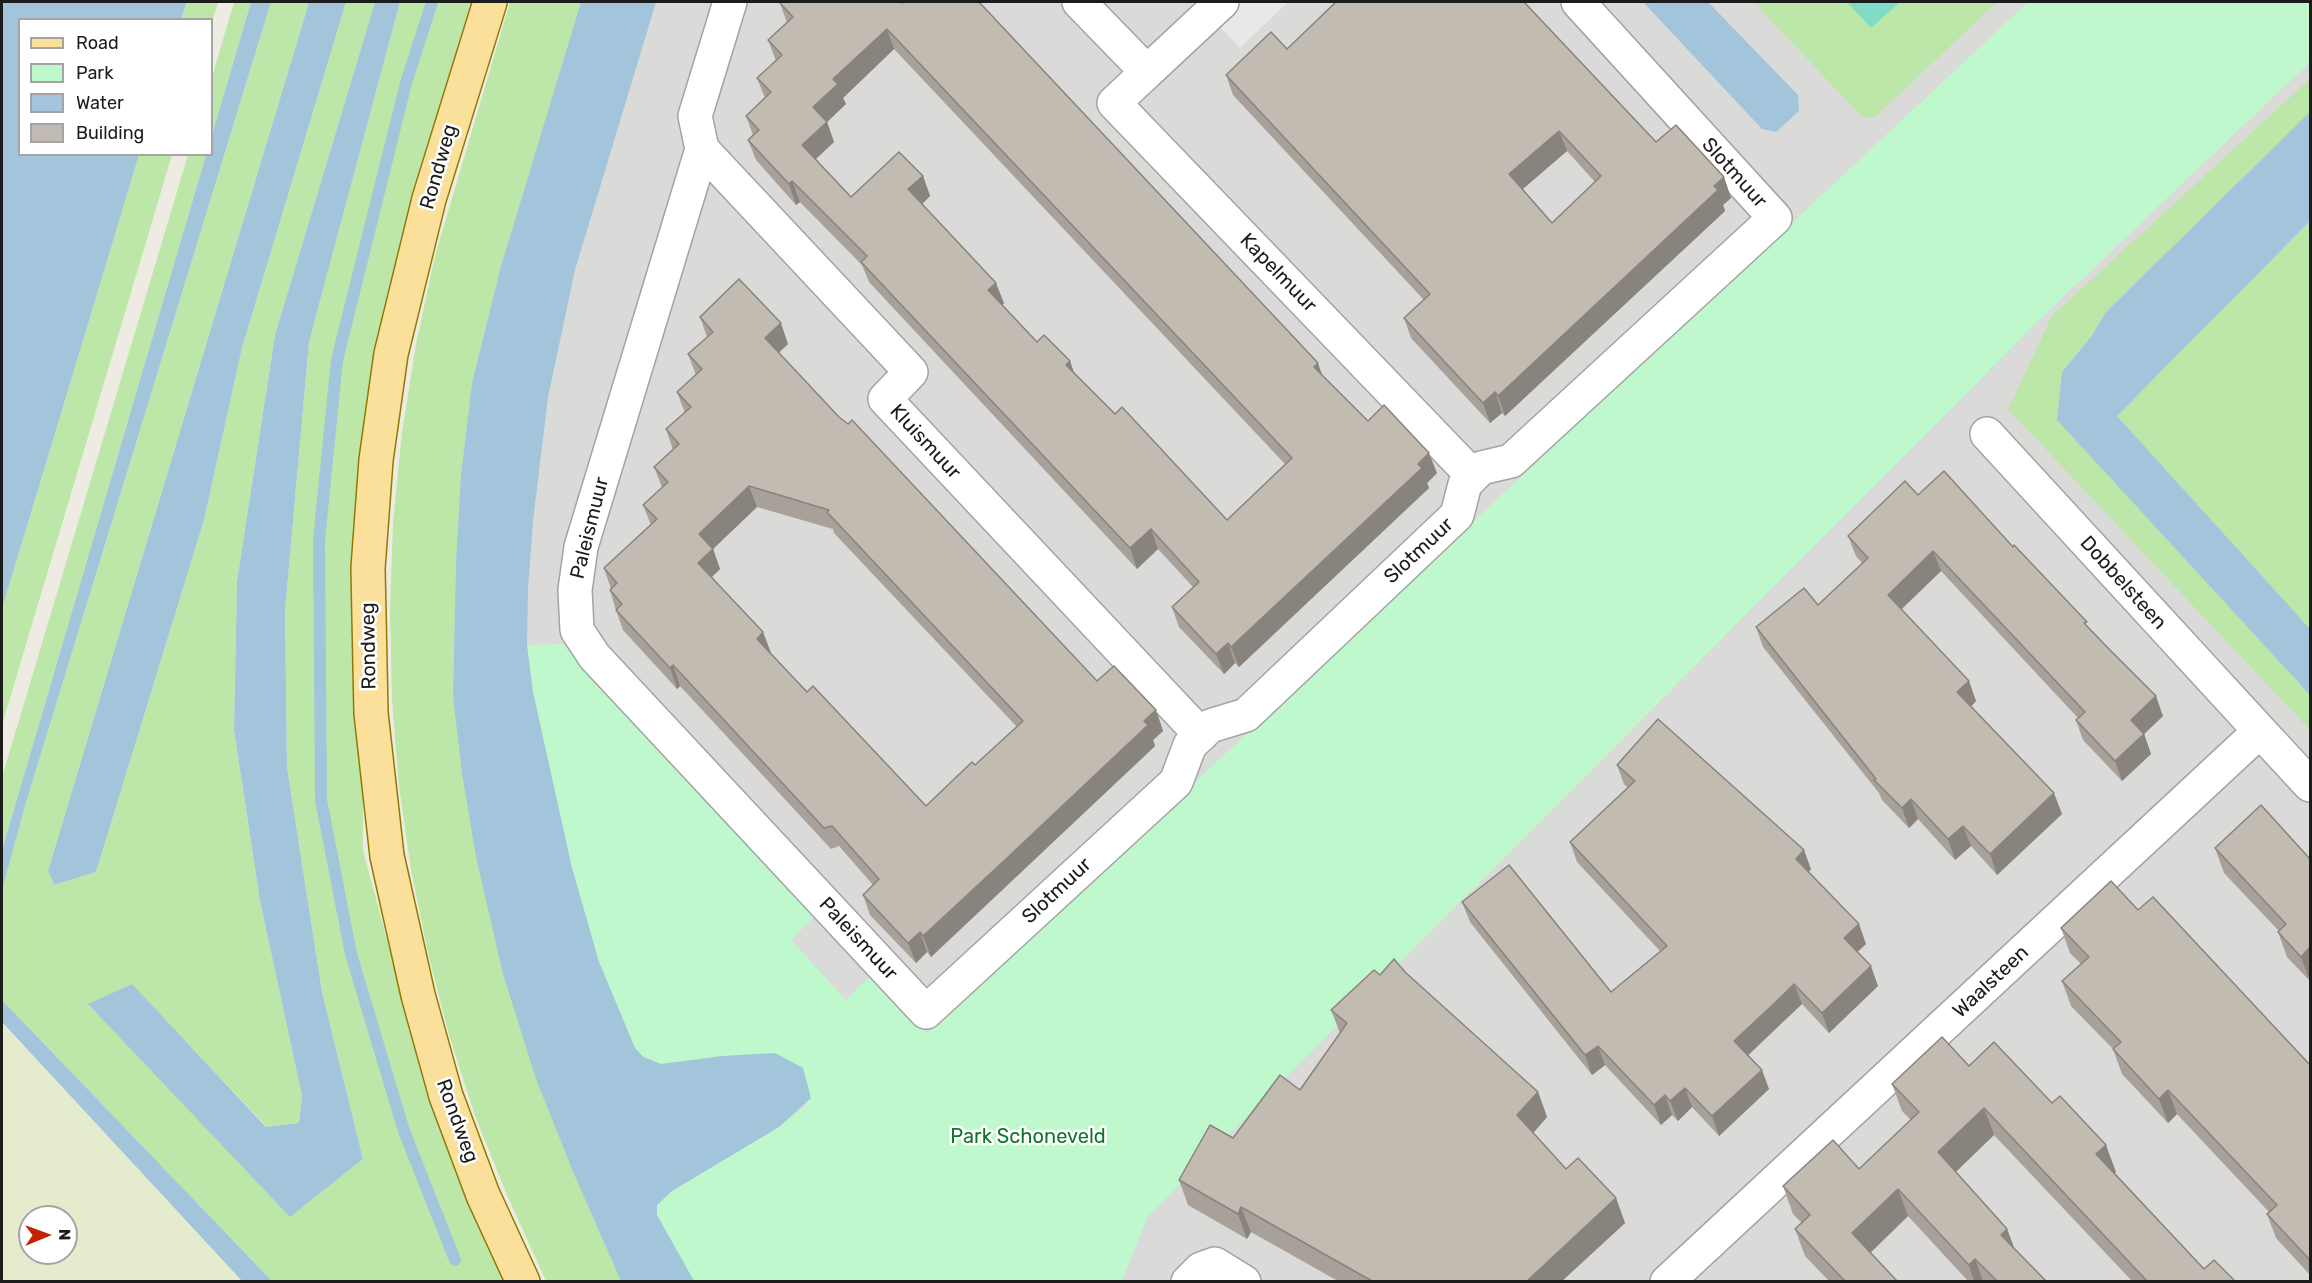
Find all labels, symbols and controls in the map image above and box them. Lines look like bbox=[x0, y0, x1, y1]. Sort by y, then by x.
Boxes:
legend bbox=[18, 18, 213, 156]
text: Road bbox=[76, 32, 119, 54]
text: Park bbox=[76, 62, 113, 84]
text: Water bbox=[76, 92, 124, 114]
text: Building bbox=[76, 122, 144, 144]
street label: Rondweg bbox=[415, 122, 463, 212]
street label: Slotmuur bbox=[1696, 133, 1772, 213]
street label: Kapelmuur bbox=[1235, 229, 1321, 317]
street label: Kluismuur bbox=[884, 400, 966, 484]
street label: Paleismuur bbox=[566, 475, 614, 581]
street label: Slotmuur bbox=[1379, 513, 1459, 589]
street label: Dobbelsteen bbox=[2075, 531, 2171, 635]
street label: Rondweg bbox=[356, 602, 382, 690]
street label: Slotmuur bbox=[1017, 853, 1097, 929]
street label: Paleismuur bbox=[814, 893, 902, 985]
street label: Waalsteen bbox=[1948, 941, 2034, 1023]
street label: Rondweg bbox=[431, 1076, 483, 1166]
park label: Park Schoneveld bbox=[950, 1125, 1106, 1149]
north arrow bbox=[18, 1205, 78, 1265]
text: N bbox=[55, 1229, 74, 1241]

